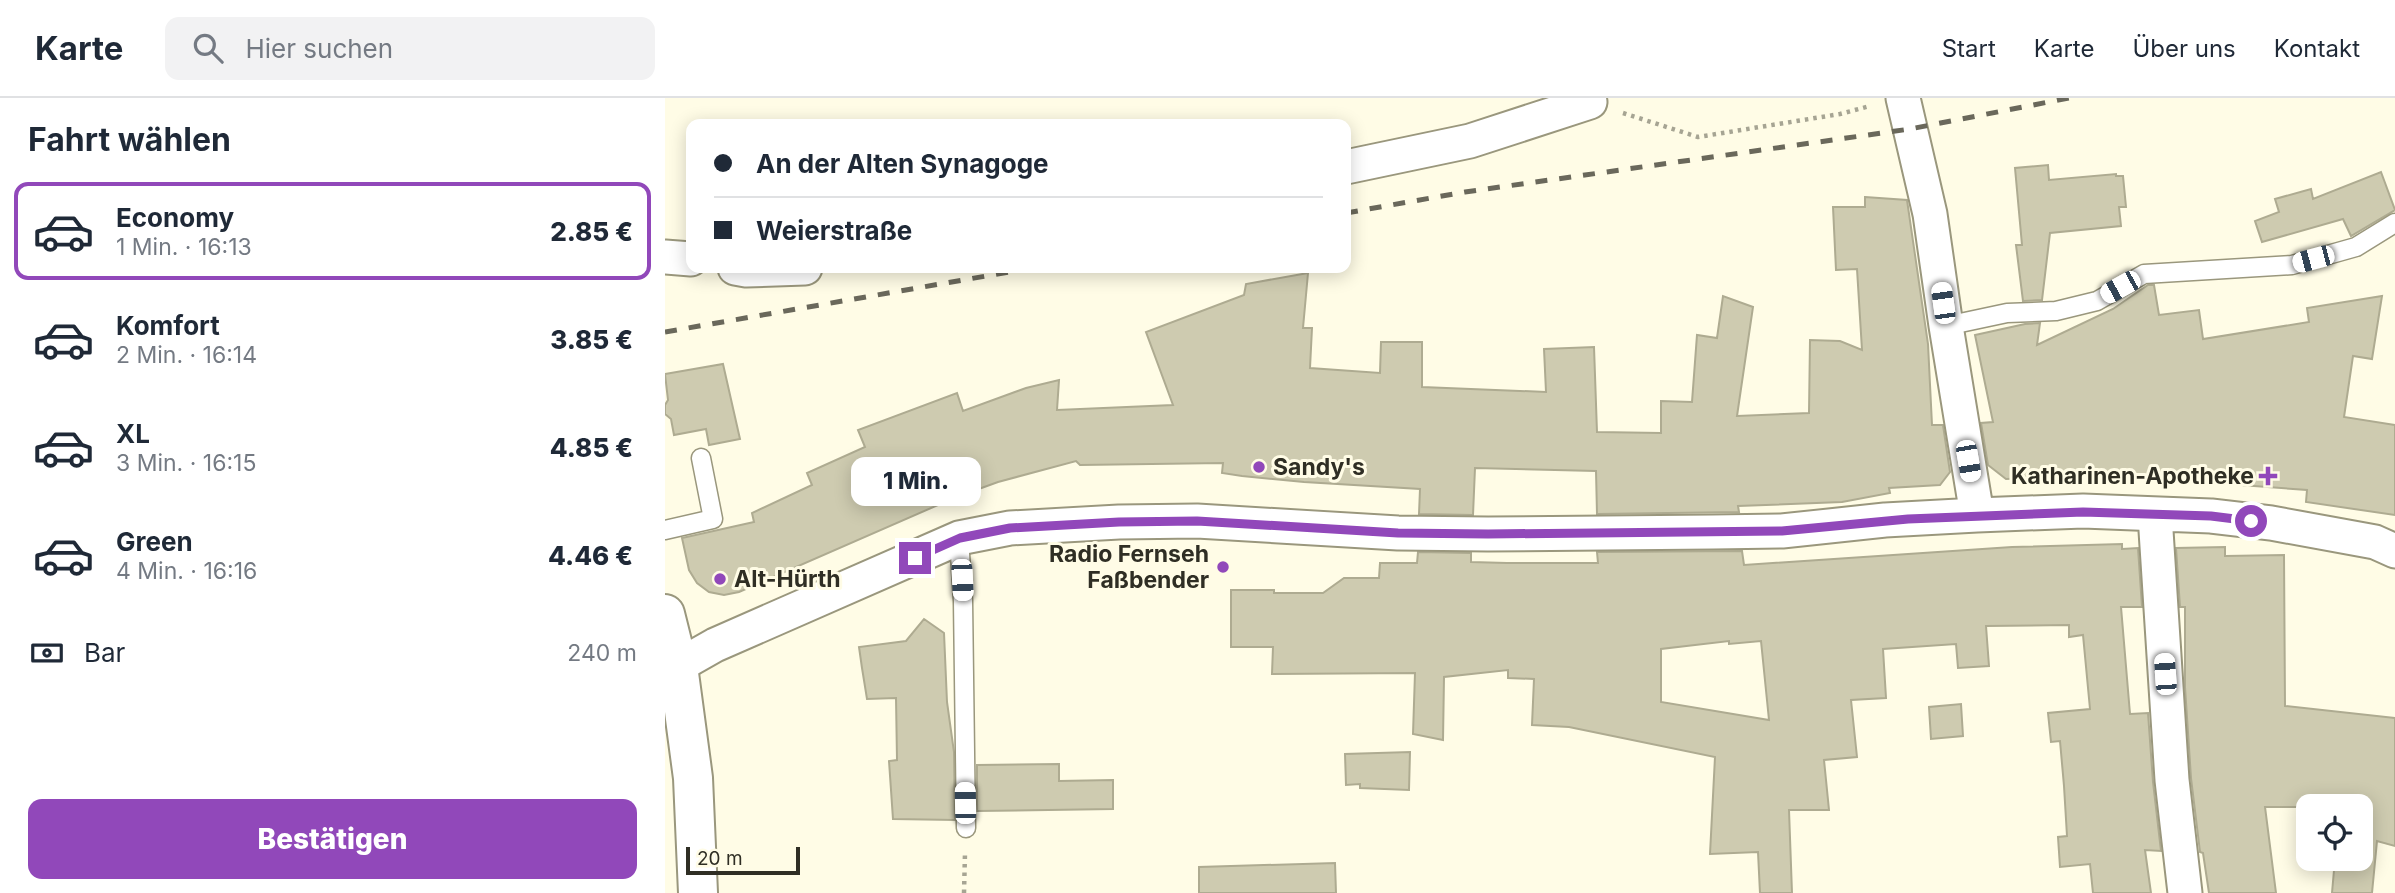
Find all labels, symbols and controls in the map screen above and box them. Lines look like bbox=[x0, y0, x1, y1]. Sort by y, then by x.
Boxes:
search box bbox=[165, 17, 655, 80]
text: Karte bbox=[35, 28, 123, 68]
icon: search bbox=[189, 29, 227, 67]
text: Hier suchen bbox=[245, 33, 393, 64]
text: Start bbox=[1942, 34, 1996, 63]
text: Karte bbox=[2034, 34, 2094, 63]
text: Über uns bbox=[2132, 34, 2236, 63]
text: Kontakt bbox=[2274, 34, 2360, 63]
text: Fahrt wählen bbox=[28, 120, 231, 159]
text: An der Alten Synagoge bbox=[756, 148, 1049, 179]
icon: car bbox=[32, 200, 95, 263]
text: Economy bbox=[116, 202, 234, 233]
text: Weierstraße bbox=[756, 215, 912, 246]
text: 2.85 € bbox=[550, 216, 633, 247]
text: 1 Min. · 16:13 bbox=[116, 233, 252, 261]
car bbox=[2290, 243, 2337, 275]
car bbox=[2097, 268, 2144, 306]
car bbox=[1930, 281, 1957, 325]
icon: car bbox=[32, 308, 95, 371]
text: Komfort bbox=[116, 310, 220, 341]
text: 3.85 € bbox=[550, 324, 633, 355]
text: 2 Min. · 16:14 bbox=[116, 341, 257, 369]
icon: car bbox=[32, 416, 95, 479]
text: XL bbox=[116, 418, 150, 449]
text: 4.85 € bbox=[550, 432, 633, 463]
car bbox=[1955, 438, 1982, 484]
text: 3 Min. · 16:15 bbox=[116, 449, 256, 477]
place label: Sandy's bbox=[1273, 453, 1365, 481]
callout: 1 Min. bbox=[850, 456, 980, 505]
marker: Sandy's bbox=[1251, 459, 1267, 475]
place label: Katharinen-Apotheke bbox=[2011, 462, 2254, 490]
text: 1 Min. bbox=[883, 467, 949, 495]
marker: Katharinen-Apotheke bbox=[2260, 468, 2276, 484]
route start bbox=[2235, 505, 2267, 537]
icon: car bbox=[32, 524, 95, 587]
text: Green bbox=[116, 526, 193, 557]
text: 4.46 € bbox=[548, 540, 633, 571]
place label: Radio Fernseh Faßbender bbox=[1049, 540, 1209, 594]
route end bbox=[899, 542, 931, 574]
text: 4 Min. · 16:16 bbox=[116, 557, 257, 585]
car bbox=[951, 558, 974, 602]
marker: Radio Fernseh Faßbender bbox=[1215, 559, 1231, 575]
place label: Alt-Hürth bbox=[734, 565, 841, 593]
marker: Alt-Hürth bbox=[712, 571, 728, 587]
icon: cash bbox=[28, 634, 66, 672]
text: Bar bbox=[84, 637, 125, 668]
text: 240 m bbox=[567, 639, 637, 667]
car bbox=[2154, 652, 2177, 696]
car bbox=[955, 782, 976, 824]
map controls bbox=[2296, 794, 2373, 871]
button: locate bbox=[2296, 794, 2373, 871]
button: Bestätigen bbox=[28, 799, 637, 879]
scale bar bbox=[686, 844, 800, 876]
text: 20 m bbox=[697, 847, 743, 870]

